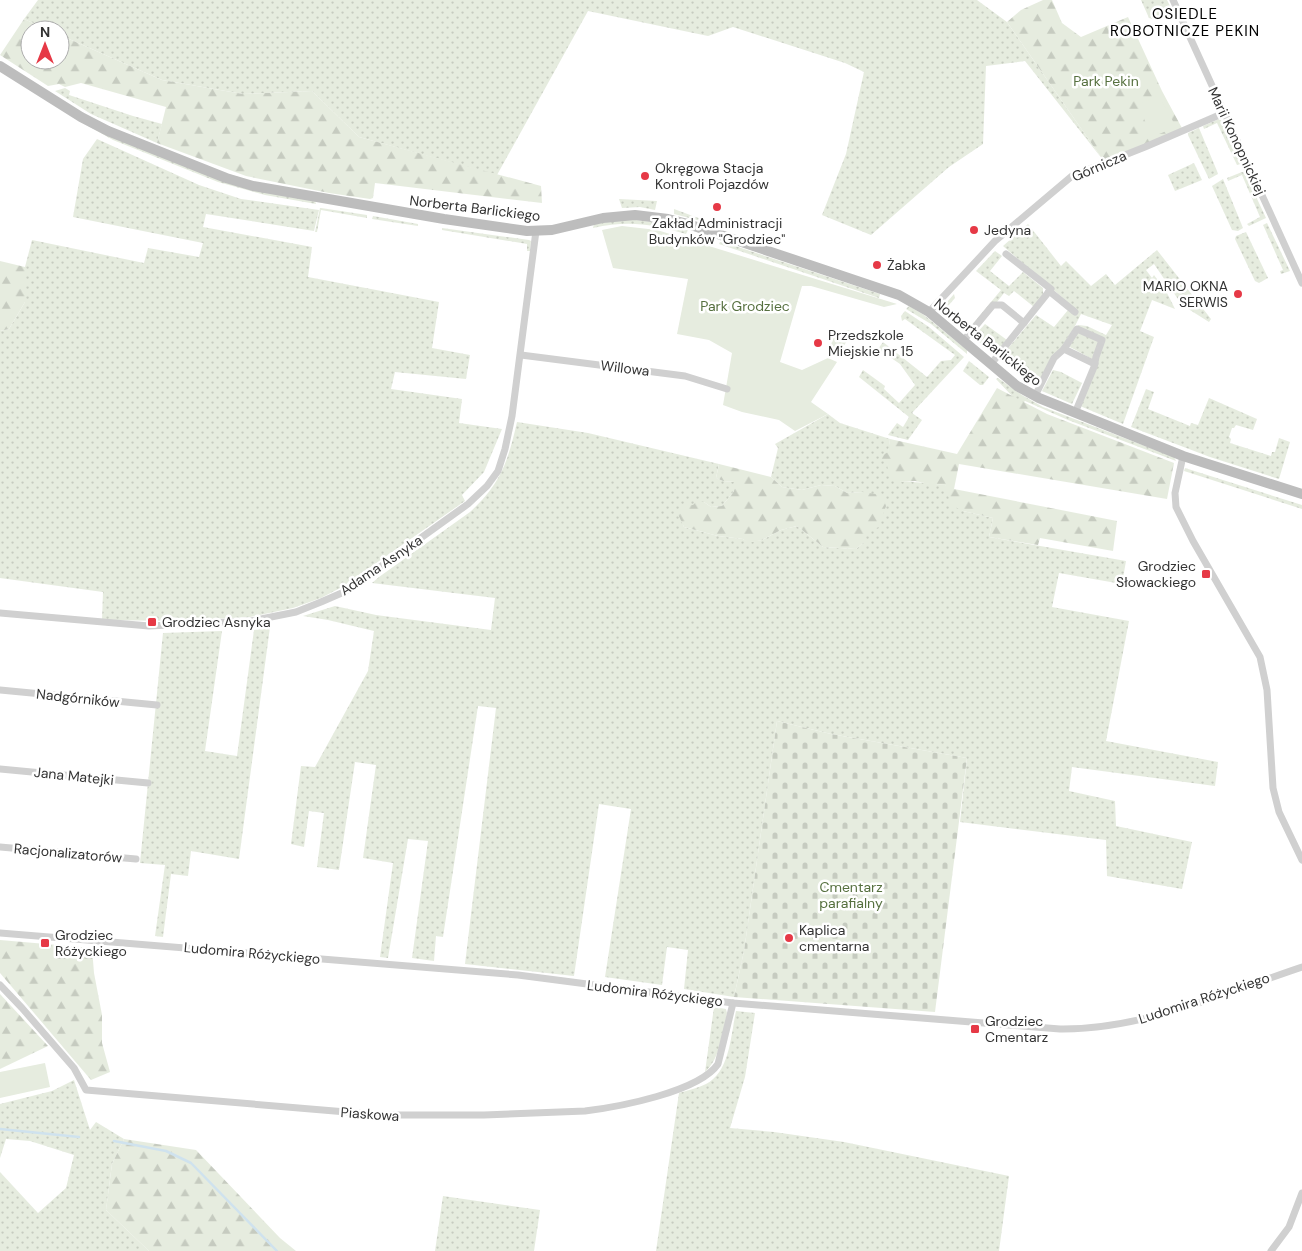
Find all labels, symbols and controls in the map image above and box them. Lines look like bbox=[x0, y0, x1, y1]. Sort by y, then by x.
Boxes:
district label: OSIEDLE ROBOTNICZE PEKIN bbox=[1110, 4, 1260, 41]
north arrow bbox=[20, 20, 70, 70]
text: N bbox=[40, 23, 50, 41]
park label: Park Pekin bbox=[1073, 72, 1139, 90]
street label: Marii Konopnickiej bbox=[1204, 84, 1270, 198]
street label: Górnicza bbox=[1069, 146, 1129, 186]
place label: Okręgowa Stacja Kontroli Pojazdów bbox=[655, 159, 769, 193]
marker: Okręgowa Stacja Kontroli Pojazdów bbox=[639, 170, 651, 182]
street label: Norberta Barlickiego bbox=[409, 191, 541, 225]
marker: Zakład Administracji Budynków "Grodziec" bbox=[711, 201, 723, 213]
place label: Zakład Administracji Budynków "Grodziec" bbox=[649, 214, 785, 248]
place label: Jedyna bbox=[984, 221, 1031, 239]
marker: Jedyna bbox=[968, 224, 980, 236]
place label: Żabka bbox=[887, 256, 926, 274]
marker: Żabka bbox=[871, 259, 883, 271]
place label: MARIO OKNA SERWIS bbox=[1143, 277, 1228, 311]
marker: MARIO OKNA SERWIS bbox=[1232, 288, 1244, 300]
street label: Norberta Barlickiego bbox=[931, 294, 1045, 390]
park label: Park Grodziec bbox=[700, 297, 790, 315]
place label: Przedszkole Miejskie nr 15 bbox=[828, 326, 913, 360]
marker: Przedszkole Miejskie nr 15 bbox=[812, 337, 824, 349]
street label: Willowa bbox=[599, 356, 651, 380]
street label: Adama Asnyka bbox=[336, 531, 426, 599]
place label: Grodziec Słowackiego bbox=[1116, 557, 1196, 591]
marker: Grodziec Słowackiego bbox=[1200, 568, 1212, 580]
place label: Grodziec Asnyka bbox=[162, 613, 271, 631]
marker: Grodziec Asnyka bbox=[146, 616, 158, 628]
street label: Nadgórników bbox=[35, 685, 121, 711]
street label: Jana Matejki bbox=[33, 763, 115, 789]
street label: Racjonalizatorów bbox=[13, 839, 123, 867]
park label: Cmentarz parafialny bbox=[819, 878, 883, 912]
place label: Kaplica cmentarna bbox=[799, 921, 869, 955]
place label: Grodziec Różyckiego bbox=[55, 926, 127, 960]
marker: Kaplica cmentarna bbox=[783, 932, 795, 944]
marker: Grodziec Różyckiego bbox=[39, 937, 51, 949]
street label: Ludomira Różyckiego bbox=[183, 938, 321, 968]
street label: Ludomira Różyckiego bbox=[1136, 968, 1272, 1028]
street label: Ludomira Różyckiego bbox=[586, 976, 724, 1010]
place label: Grodziec Cmentarz bbox=[985, 1012, 1048, 1046]
marker: Grodziec Cmentarz bbox=[969, 1023, 981, 1035]
street label: Piaskowa bbox=[340, 1103, 400, 1125]

